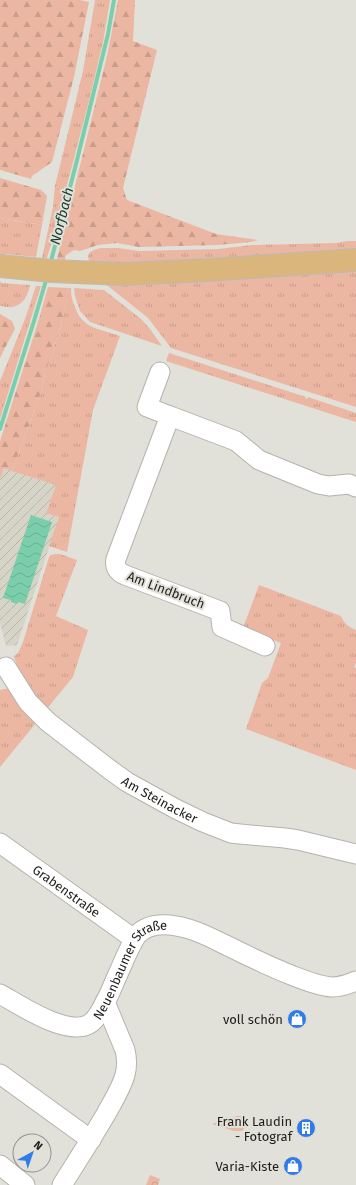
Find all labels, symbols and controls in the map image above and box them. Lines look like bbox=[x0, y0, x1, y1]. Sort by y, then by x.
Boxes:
water label: Norfbach bbox=[47, 186, 77, 246]
street label: Am Lindbruch bbox=[125, 568, 207, 612]
street label: Am Steinacker bbox=[119, 773, 200, 826]
street label: Grabenstraße bbox=[30, 861, 103, 920]
street label: Neuenbaumer Straße bbox=[90, 917, 167, 1022]
shop icon: voll schön bbox=[286, 1008, 308, 1030]
place label: voll schön bbox=[223, 1012, 283, 1027]
place label: Frank Laudin - Fotograf bbox=[217, 1114, 294, 1144]
building icon: Frank Laudin - Fotograf bbox=[295, 1117, 317, 1139]
north arrow bbox=[12, 1133, 52, 1173]
text: N bbox=[31, 1138, 45, 1153]
shop icon: Varia-Kiste bbox=[282, 1155, 304, 1177]
place label: Varia-Kiste bbox=[215, 1159, 279, 1174]

